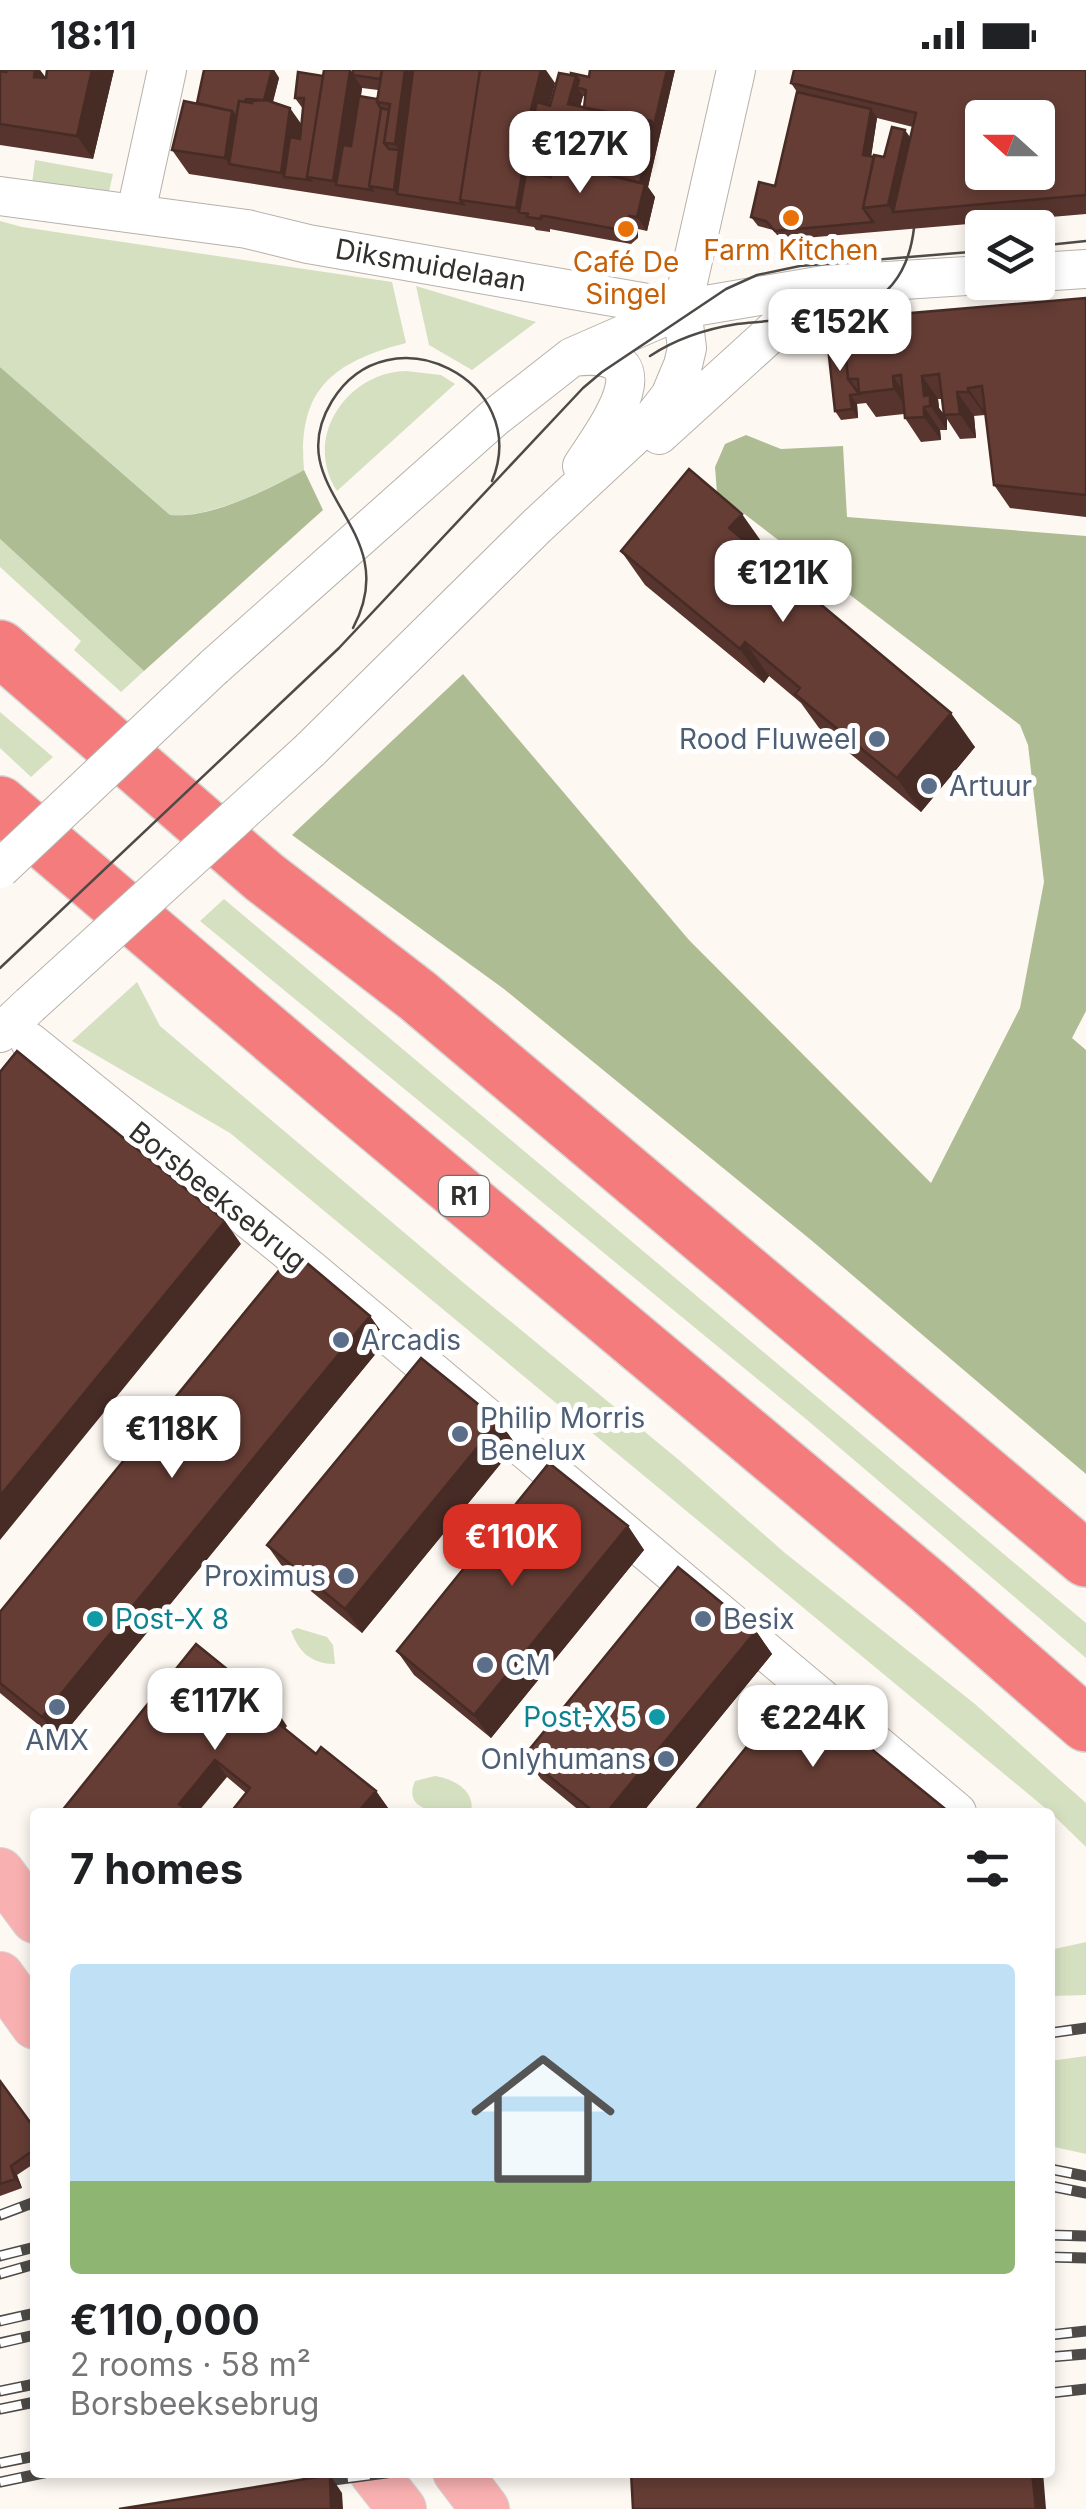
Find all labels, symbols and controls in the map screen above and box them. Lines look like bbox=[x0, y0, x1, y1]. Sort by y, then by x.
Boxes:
text: 18:11 bbox=[50, 12, 137, 58]
north arrow bbox=[965, 100, 1055, 190]
map controls bbox=[965, 100, 1055, 300]
pin: €127K bbox=[510, 111, 650, 196]
text: €127K bbox=[531, 124, 629, 163]
marker: Farm Kitchen bbox=[780, 207, 802, 229]
button: layers bbox=[965, 210, 1055, 300]
marker: Café De Singel bbox=[615, 218, 637, 240]
street label: Diksmuidelaan bbox=[333, 231, 529, 299]
place label: Farm Kitchen bbox=[703, 233, 879, 267]
place label: Café De Singel bbox=[573, 245, 679, 311]
pin: €152K bbox=[770, 289, 910, 374]
text: €152K bbox=[790, 302, 890, 341]
pin: €121K bbox=[713, 540, 853, 625]
text: €121K bbox=[737, 553, 829, 592]
place label: Rood Fluweel bbox=[679, 722, 857, 756]
marker: Rood Fluweel bbox=[866, 728, 888, 750]
place label: Artuur bbox=[949, 769, 1032, 803]
marker: Artuur bbox=[918, 775, 940, 797]
street label: Borsbeeksebrug bbox=[123, 1114, 313, 1278]
road number: R1 bbox=[439, 1176, 489, 1216]
place label: Arcadis bbox=[361, 1323, 461, 1357]
marker: Arcadis bbox=[330, 1329, 352, 1351]
pin: €118K bbox=[102, 1396, 242, 1481]
place label: Philip Morris Benelux bbox=[480, 1401, 645, 1467]
text: €118K bbox=[125, 1409, 219, 1448]
marker: Philip Morris Benelux bbox=[449, 1423, 471, 1445]
pin: €110K bbox=[442, 1504, 582, 1589]
text: €110K bbox=[465, 1517, 559, 1556]
place label: Proximus bbox=[204, 1559, 326, 1593]
marker: Proximus bbox=[335, 1565, 357, 1587]
place label: Post-X 8 bbox=[115, 1602, 229, 1636]
place label: Besix bbox=[723, 1602, 795, 1636]
marker: Post-X 8 bbox=[84, 1608, 106, 1630]
marker: Besix bbox=[692, 1608, 714, 1630]
place label: CM bbox=[505, 1648, 551, 1682]
marker: CM bbox=[474, 1654, 496, 1676]
pin: €117K bbox=[145, 1668, 285, 1753]
text: €117K bbox=[169, 1681, 261, 1720]
pin: €224K bbox=[743, 1685, 883, 1770]
marker: AMX bbox=[46, 1696, 68, 1718]
text: €224K bbox=[760, 1698, 866, 1737]
place label: Post-X 5 bbox=[523, 1700, 637, 1734]
marker: Post-X 5 bbox=[646, 1706, 668, 1728]
place label: AMX bbox=[25, 1723, 89, 1757]
place label: Onlyhumans bbox=[481, 1742, 646, 1776]
marker: Onlyhumans bbox=[655, 1748, 677, 1770]
icon: filters bbox=[960, 1841, 1015, 1896]
text: 7 homes bbox=[70, 1843, 243, 1894]
icon: home bbox=[453, 2029, 633, 2209]
text: €110,000 bbox=[70, 2294, 260, 2345]
text: 2 rooms · 58 m² bbox=[70, 2345, 311, 2384]
text: Borsbeeksebrug bbox=[70, 2384, 319, 2423]

